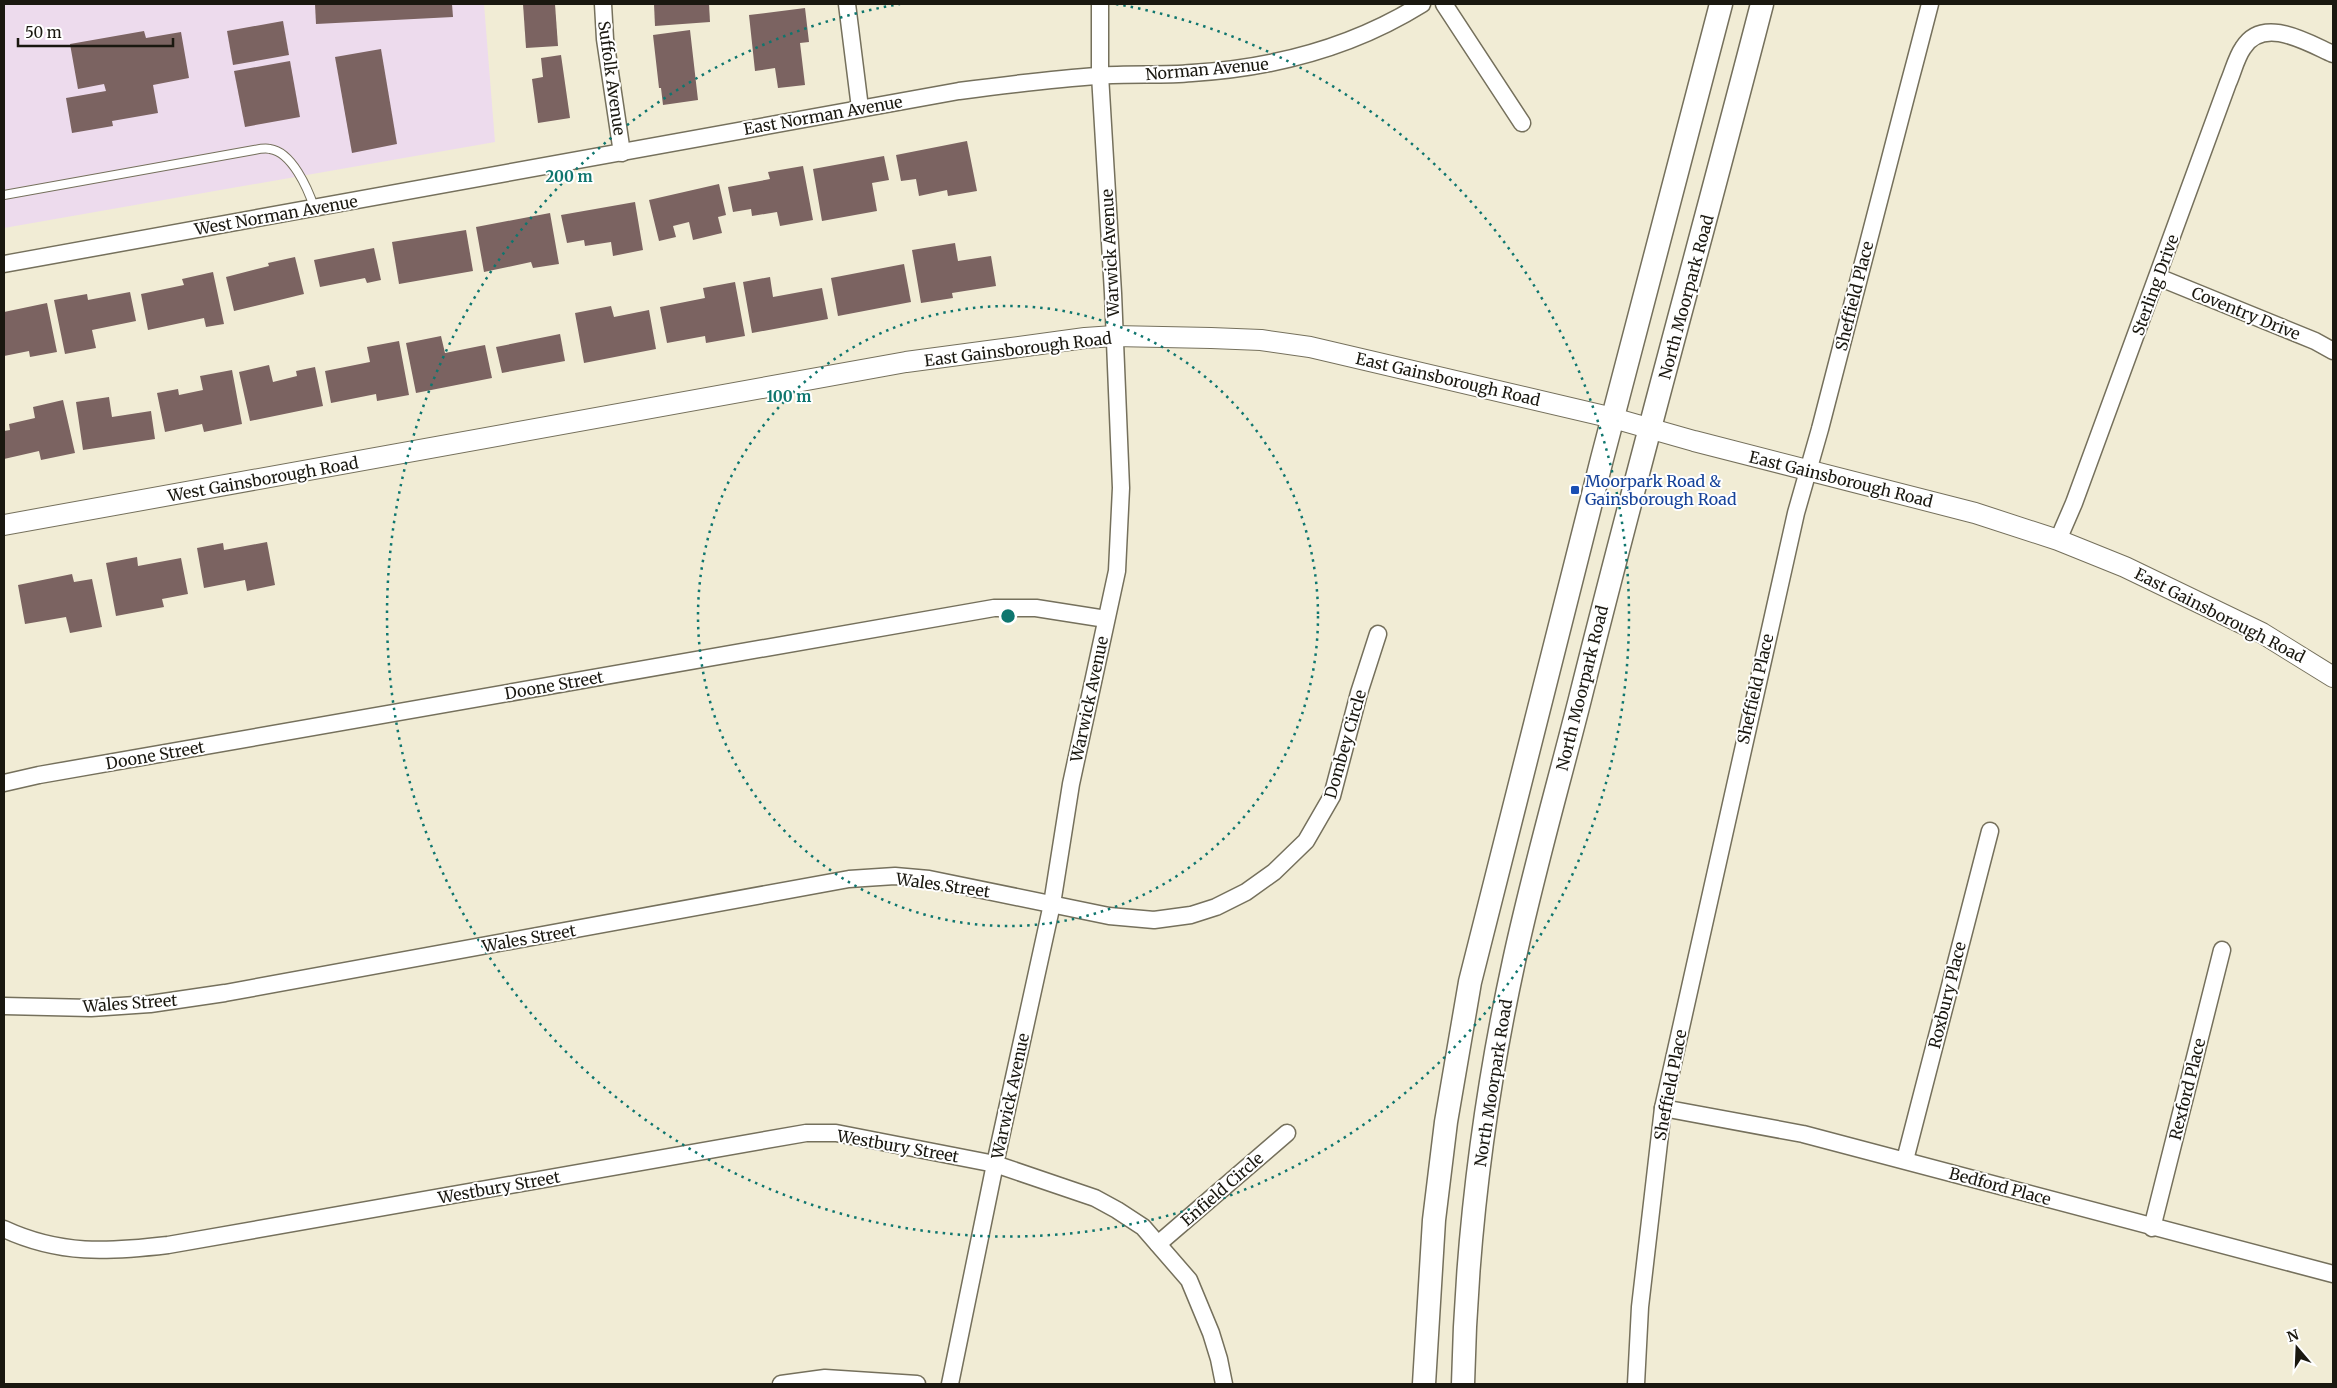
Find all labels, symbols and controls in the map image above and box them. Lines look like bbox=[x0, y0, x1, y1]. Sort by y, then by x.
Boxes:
scale bar bbox=[18, 15, 172, 47]
street label: Suffolk Avenue bbox=[594, 19, 630, 137]
text: 50 m bbox=[25, 23, 62, 42]
street label: Norman Avenue bbox=[1145, 54, 1269, 84]
street label: East Norman Avenue bbox=[742, 91, 904, 139]
text: 200 m bbox=[545, 167, 593, 186]
street label: Warwick Avenue bbox=[1097, 188, 1123, 319]
street label: West Norman Avenue bbox=[192, 191, 359, 239]
street label: North Moorpark Road bbox=[1654, 212, 1718, 381]
street label: Sterling Drive bbox=[2127, 232, 2183, 338]
street label: Sheffield Place bbox=[1831, 239, 1877, 353]
street label: Coventry Drive bbox=[2189, 282, 2303, 344]
street label: East Gainsborough Road bbox=[923, 328, 1113, 370]
street label: East Gainsborough Road bbox=[1354, 348, 1543, 410]
text: 100 m bbox=[767, 387, 811, 406]
street label: East Gainsborough Road bbox=[1747, 446, 1935, 512]
street label: West Gainsborough Road bbox=[165, 452, 360, 506]
place label: Moorpark Road & Gainsborough Road bbox=[1585, 471, 1737, 509]
marker: Moorpark Road & Gainsborough Road bbox=[1569, 484, 1581, 496]
street label: East Gainsborough Road bbox=[2131, 563, 2309, 667]
street label: North Moorpark Road bbox=[1552, 603, 1612, 773]
centre of rings bbox=[999, 607, 1017, 625]
street label: Sheffield Place bbox=[1733, 632, 1777, 746]
street label: Warwick Avenue bbox=[1066, 634, 1112, 765]
street label: Doone Street bbox=[503, 666, 606, 704]
street label: Dombey Circle bbox=[1320, 687, 1370, 801]
street label: Doone Street bbox=[104, 736, 207, 774]
street label: Wales Street bbox=[894, 868, 992, 902]
street label: Wales Street bbox=[480, 920, 578, 956]
street label: Roxbury Place bbox=[1924, 939, 1970, 1051]
street label: Wales Street bbox=[81, 990, 179, 1016]
street label: North Moorpark Road bbox=[1470, 997, 1516, 1168]
street label: Sheffield Place bbox=[1649, 1028, 1691, 1142]
street label: Warwick Avenue bbox=[987, 1031, 1033, 1162]
street label: Rexford Place bbox=[2165, 1036, 2209, 1142]
street label: Westbury Street bbox=[834, 1125, 961, 1167]
street label: Enfield Circle bbox=[1177, 1148, 1267, 1230]
street label: Bedford Place bbox=[1947, 1163, 2053, 1209]
street label: Westbury Street bbox=[435, 1166, 562, 1208]
north arrow bbox=[2272, 1323, 2322, 1373]
text: N bbox=[2285, 1325, 2301, 1346]

